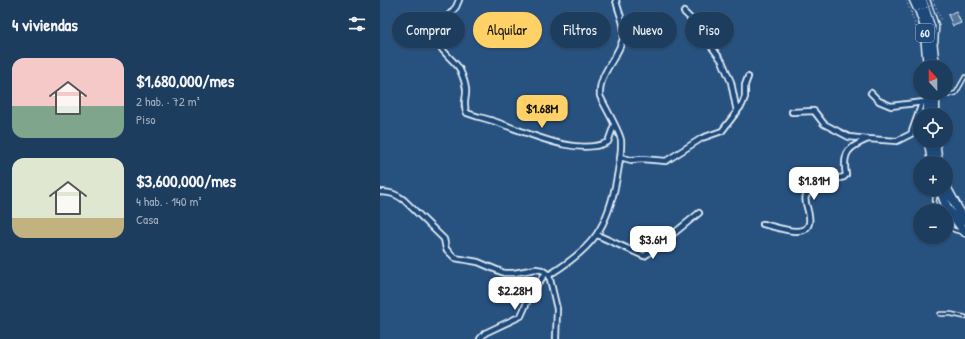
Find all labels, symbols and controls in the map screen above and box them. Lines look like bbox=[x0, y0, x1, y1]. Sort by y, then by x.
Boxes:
chip: Comprar bbox=[392, 12, 465, 48]
chip: Alquilar bbox=[473, 12, 542, 48]
chip: Filtros bbox=[550, 12, 611, 48]
chip: Nuevo bbox=[619, 12, 677, 48]
chip: Piso bbox=[685, 12, 734, 48]
text: 4 viviendas bbox=[12, 13, 78, 36]
icon: filters bbox=[346, 13, 368, 35]
road number: 60 bbox=[916, 24, 934, 42]
north arrow bbox=[913, 60, 953, 100]
map controls bbox=[913, 60, 953, 244]
text: $1,680,000/mes bbox=[136, 69, 234, 92]
icon: home bbox=[44, 74, 92, 122]
text: 2 hab. · 72 m² bbox=[136, 92, 200, 110]
pin: $1.68M bbox=[509, 95, 575, 129]
text: $1.68M bbox=[526, 99, 558, 117]
button: locate bbox=[913, 108, 953, 148]
text: Piso bbox=[136, 110, 155, 128]
button: + bbox=[913, 156, 953, 196]
pin: $1.81M bbox=[781, 167, 847, 201]
text: $3,600,000/mes bbox=[136, 169, 236, 192]
text: $1.81M bbox=[798, 171, 830, 189]
icon: home bbox=[44, 174, 92, 222]
text: 4 hab. · 140 m² bbox=[136, 192, 201, 210]
button: − bbox=[913, 204, 953, 244]
text: Casa bbox=[136, 210, 158, 228]
pin: $3.6M bbox=[625, 226, 681, 260]
text: $3.6M bbox=[639, 230, 667, 248]
pin: $2.28M bbox=[482, 277, 548, 311]
text: $2.28M bbox=[498, 281, 532, 299]

